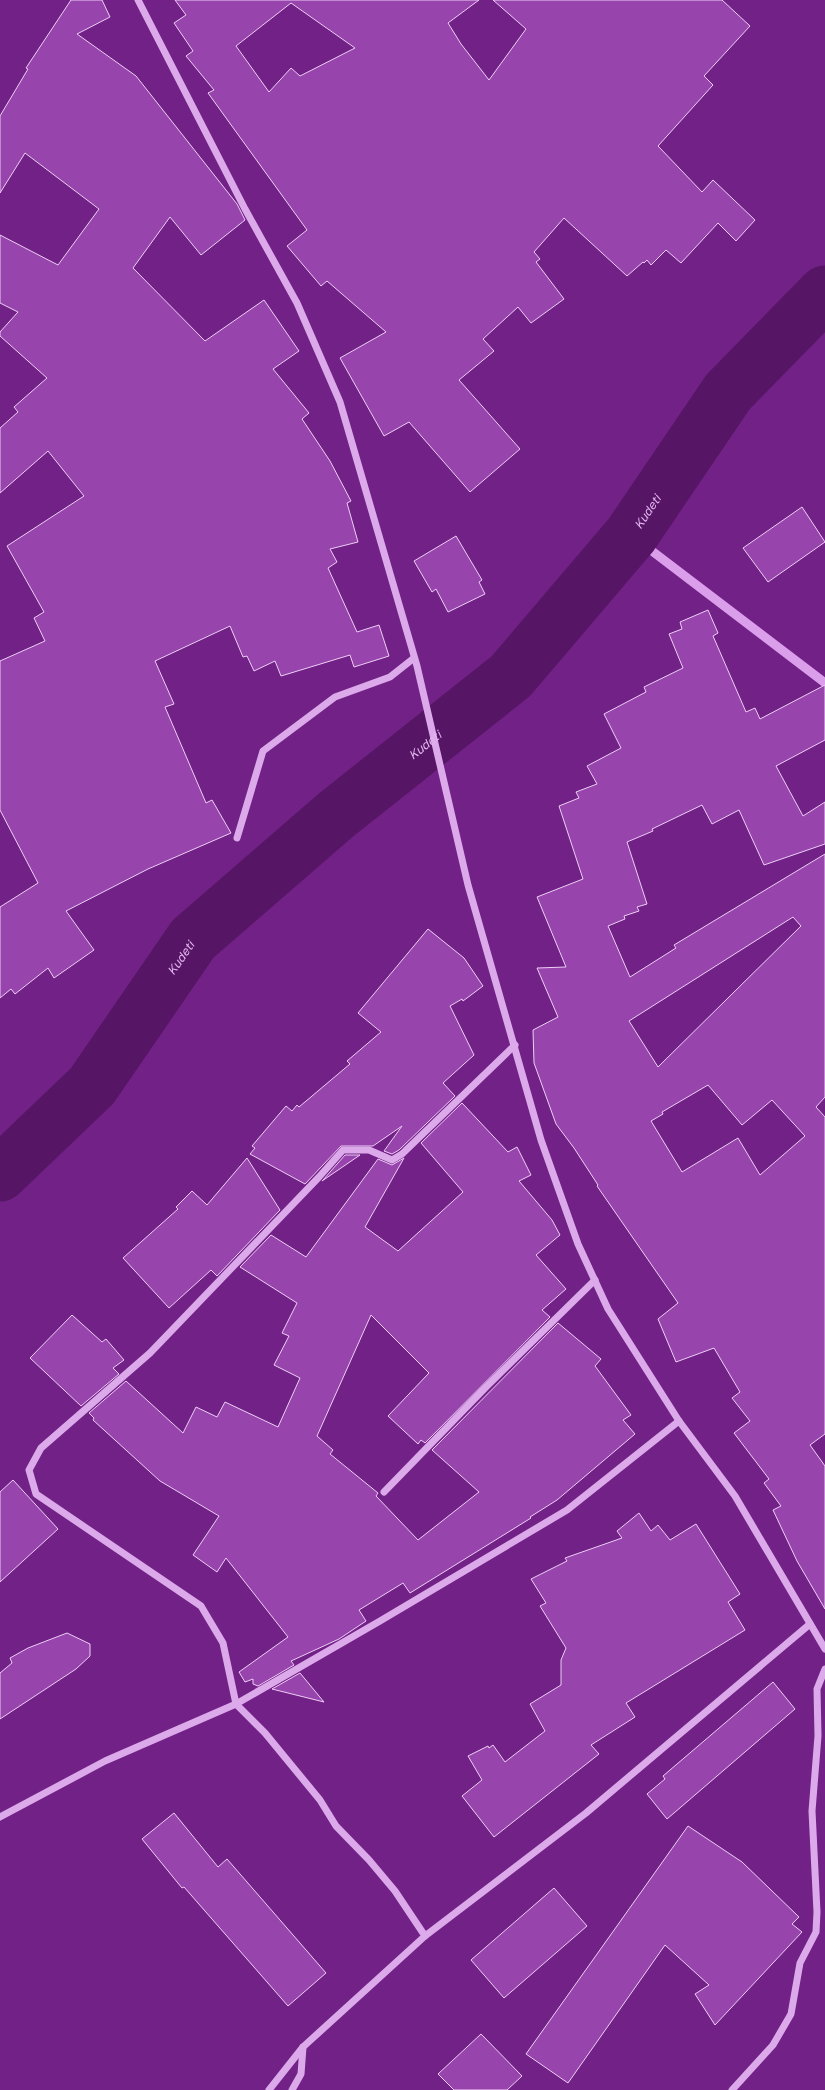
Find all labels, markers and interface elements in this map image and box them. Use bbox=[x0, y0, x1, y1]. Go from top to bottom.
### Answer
water label: Kudeti bbox=[630, 490, 665, 531]
water label: Kudeti bbox=[405, 726, 445, 762]
water label: Kudeti bbox=[163, 936, 198, 977]

